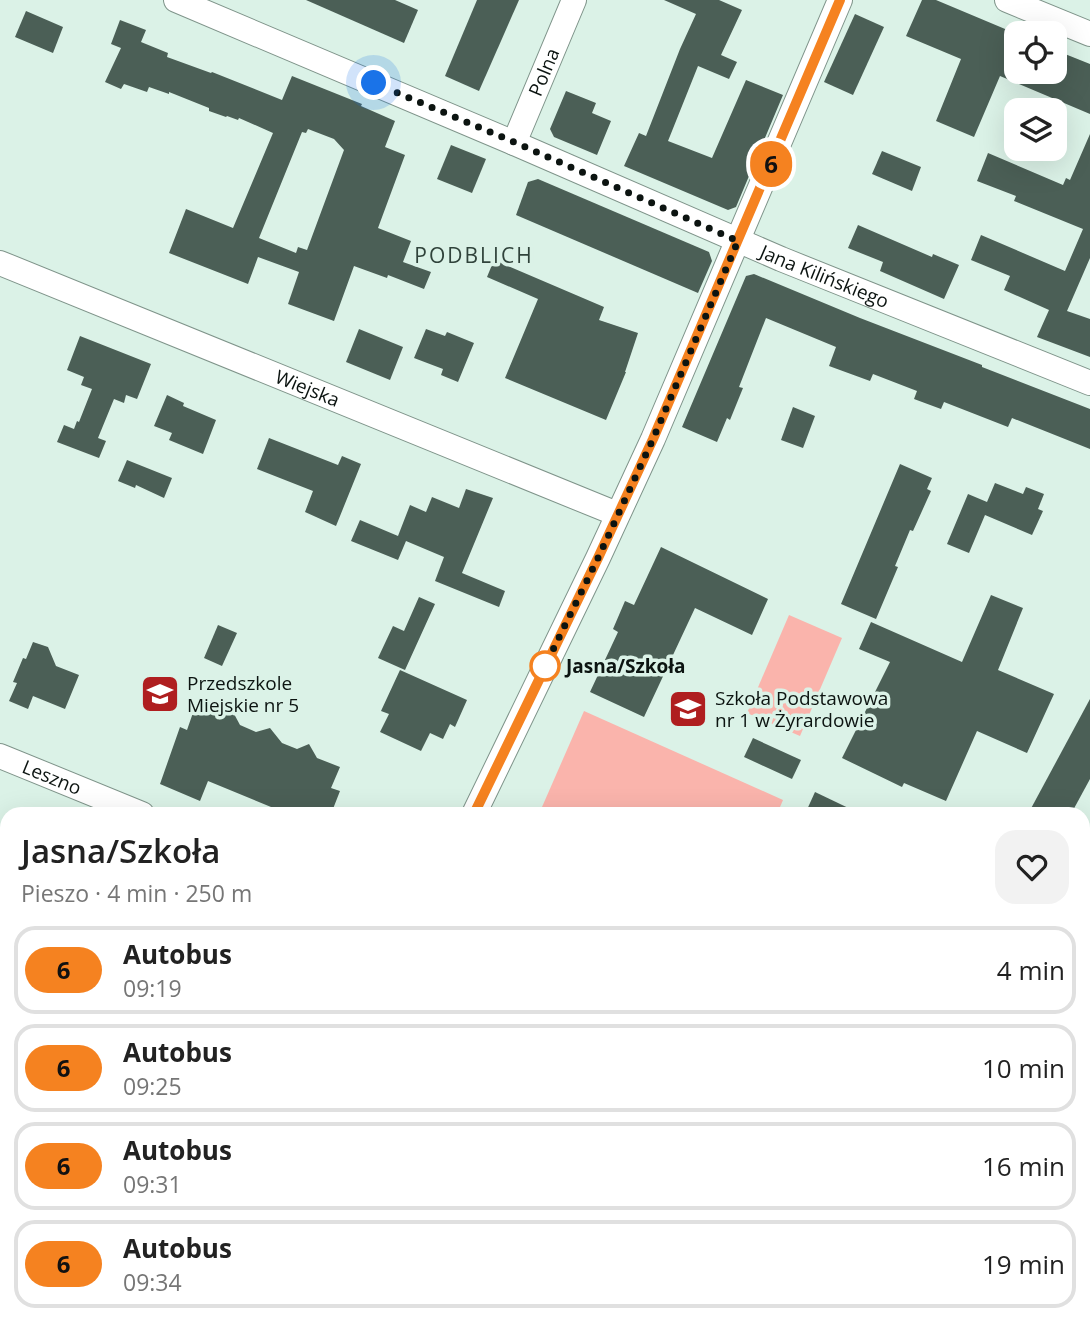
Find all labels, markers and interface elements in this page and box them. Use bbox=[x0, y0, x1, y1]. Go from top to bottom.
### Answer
map controls bbox=[1004, 21, 1067, 161]
button: locate bbox=[1004, 21, 1067, 84]
street label: Polna bbox=[522, 44, 565, 100]
your location bbox=[356, 65, 391, 100]
button: layers bbox=[1004, 98, 1067, 161]
line badge: 6 bbox=[748, 141, 794, 187]
text: 6 bbox=[764, 147, 778, 180]
street label: Jana Kilińskiego bbox=[754, 238, 893, 314]
district label: PODBLICH bbox=[414, 241, 534, 269]
street label: Wiejska bbox=[271, 363, 344, 413]
marker: Jasna/Szkoła bbox=[530, 651, 560, 681]
place label: Jasna/Szkoła bbox=[564, 653, 686, 679]
place label: Przedszkole Miejskie nr 5 bbox=[187, 670, 299, 718]
school or university icon: Przedszkole Miejskie nr 5 bbox=[139, 673, 181, 715]
place label: Szkoła Podstawowa nr 1 w Żyrardowie bbox=[715, 685, 888, 733]
school or university icon: Szkoła Podstawowa nr 1 w Żyrardowie bbox=[667, 688, 709, 730]
street label: Leszno bbox=[18, 753, 85, 801]
text: Jasna/Szkoła bbox=[21, 828, 220, 873]
button: heart bbox=[995, 830, 1069, 904]
text: Pieszo · 4 min · 250 m bbox=[21, 877, 252, 909]
text: Autobus bbox=[123, 936, 232, 972]
text: 4 min bbox=[997, 952, 1065, 988]
text: 6 bbox=[57, 953, 70, 986]
text: 09:19 bbox=[123, 972, 182, 1004]
text: Autobus bbox=[123, 1034, 232, 1070]
text: 10 min bbox=[982, 1050, 1065, 1086]
text: 6 bbox=[57, 1051, 70, 1084]
text: 09:25 bbox=[123, 1070, 182, 1102]
text: Autobus bbox=[123, 1132, 232, 1168]
text: 16 min bbox=[982, 1148, 1065, 1184]
text: 6 bbox=[57, 1149, 70, 1182]
text: 09:31 bbox=[123, 1168, 182, 1200]
text: Autobus bbox=[123, 1230, 232, 1266]
text: 19 min bbox=[982, 1246, 1065, 1282]
text: 6 bbox=[57, 1247, 70, 1280]
text: 09:34 bbox=[123, 1266, 182, 1298]

